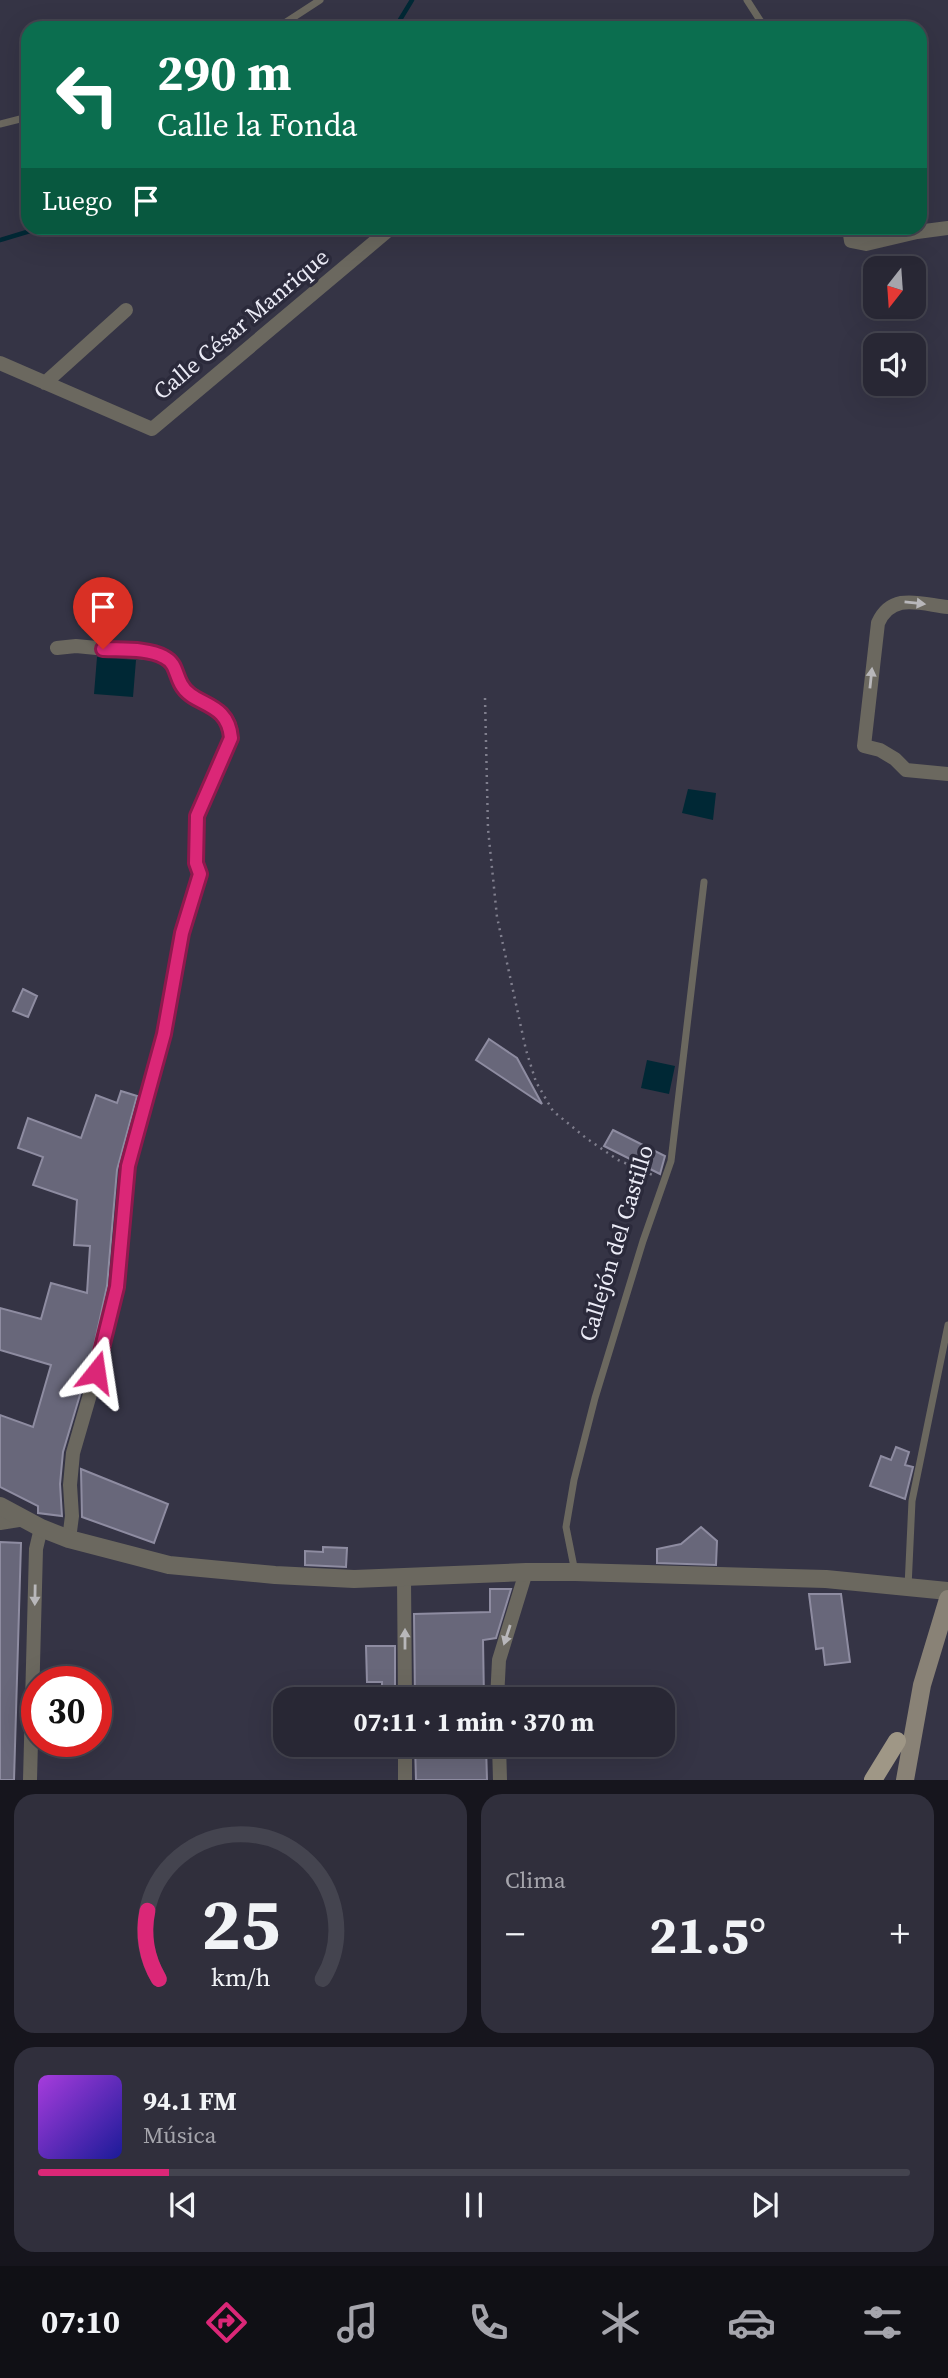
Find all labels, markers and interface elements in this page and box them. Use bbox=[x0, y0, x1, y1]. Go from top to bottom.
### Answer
text: 290 m bbox=[157, 39, 292, 106]
icon: left bbox=[42, 49, 133, 140]
text: Calle la Fonda bbox=[157, 103, 358, 147]
icon: arrive bbox=[127, 182, 165, 220]
text: Luego bbox=[42, 183, 113, 219]
street label: Calle César Manrique bbox=[146, 241, 336, 407]
north arrow bbox=[863, 256, 926, 318]
map controls bbox=[863, 256, 926, 396]
button: sound bbox=[863, 333, 926, 396]
pin bbox=[73, 577, 133, 649]
icon: arrive bbox=[84, 588, 122, 626]
one-way arrow bbox=[904, 598, 926, 609]
one-way arrow bbox=[866, 667, 877, 689]
street label: Callejón del Castillo bbox=[571, 1141, 661, 1345]
position arrow bbox=[59, 1335, 133, 1409]
one-way arrow bbox=[30, 1585, 41, 1607]
one-way arrow bbox=[502, 1625, 512, 1646]
one-way arrow bbox=[399, 1628, 410, 1650]
speed limit sign: 30 bbox=[21, 1666, 112, 1757]
text: 07:11 · 1 min · 370 m bbox=[354, 1704, 594, 1740]
text: Clima bbox=[505, 1864, 566, 1896]
text: 25 bbox=[201, 1875, 280, 1974]
text: 21.5° bbox=[649, 1899, 766, 1970]
text: − bbox=[505, 1908, 525, 1960]
text: + bbox=[890, 1908, 910, 1960]
text: km/h bbox=[211, 1960, 270, 1994]
text: 94.1 FM bbox=[143, 2083, 237, 2119]
text: Música bbox=[143, 2119, 216, 2151]
icon: previous bbox=[164, 2186, 202, 2224]
icon: pause bbox=[455, 2186, 493, 2224]
icon: next bbox=[746, 2186, 784, 2224]
icon: directions bbox=[202, 2298, 251, 2347]
icon: music bbox=[333, 2298, 382, 2347]
icon: phone bbox=[464, 2298, 513, 2347]
icon: climate bbox=[596, 2298, 645, 2347]
icon: car bbox=[727, 2298, 776, 2347]
icon: filters bbox=[858, 2298, 907, 2347]
text: 07:10 bbox=[41, 2300, 120, 2344]

